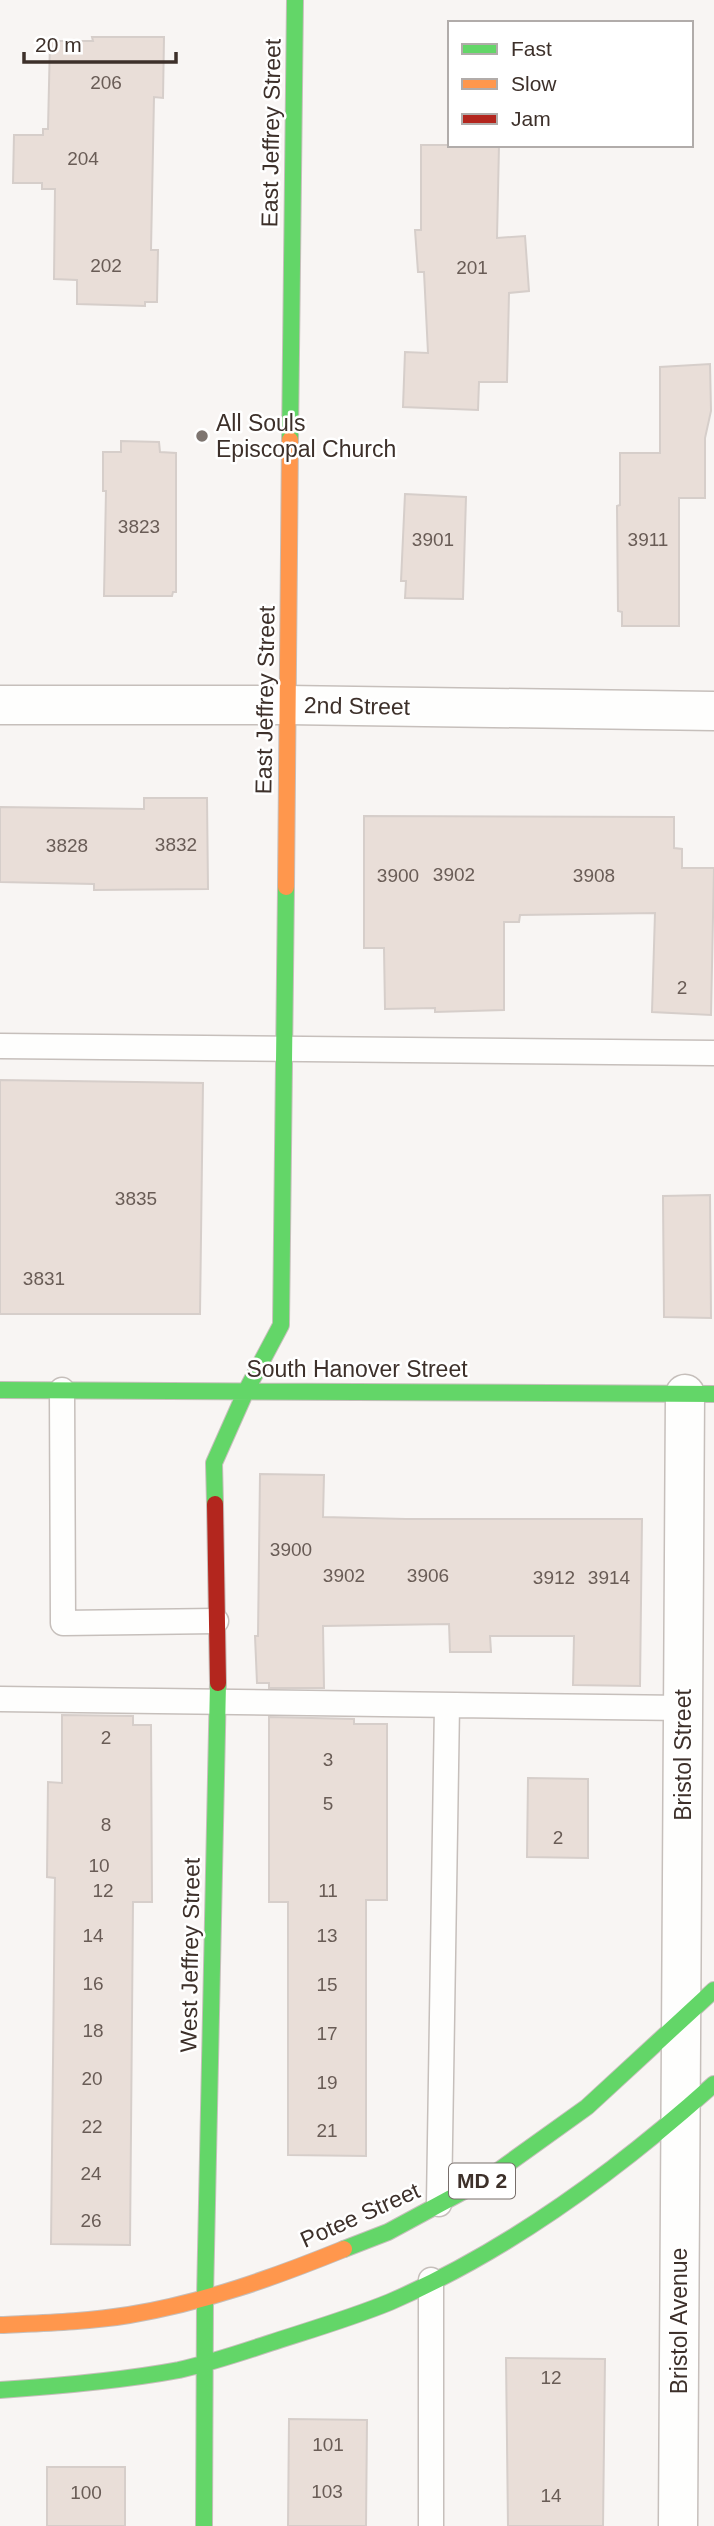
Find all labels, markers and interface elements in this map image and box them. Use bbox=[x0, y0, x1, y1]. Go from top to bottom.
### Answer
scale bar bbox=[24, 21, 177, 65]
legend bbox=[448, 21, 693, 147]
text: 20 m bbox=[35, 33, 82, 56]
text: Fast bbox=[511, 37, 552, 60]
street label: East Jeffrey Street bbox=[256, 38, 286, 228]
house number: 206 bbox=[90, 72, 122, 93]
text: Slow bbox=[511, 72, 557, 95]
text: Jam bbox=[511, 107, 551, 130]
house number: 204 bbox=[67, 148, 99, 169]
house number: 202 bbox=[90, 255, 122, 276]
house number: 201 bbox=[456, 257, 488, 278]
place label: All Souls Episcopal Church bbox=[216, 410, 396, 462]
marker: All Souls Episcopal Church bbox=[194, 428, 210, 444]
house number: 3823 bbox=[118, 516, 160, 537]
house number: 3901 bbox=[412, 529, 454, 550]
house number: 3911 bbox=[628, 529, 668, 550]
street label: East Jeffrey Street bbox=[250, 605, 280, 795]
street label: 2nd Street bbox=[304, 692, 411, 720]
house number: 3832 bbox=[155, 834, 197, 855]
house number: 3828 bbox=[46, 835, 88, 856]
house number: 3902 bbox=[433, 864, 475, 885]
house number: 3900 bbox=[377, 865, 419, 886]
house number: 3908 bbox=[573, 865, 615, 886]
house number: 2 bbox=[677, 977, 687, 998]
house number: 3835 bbox=[115, 1188, 157, 1209]
house number: 3831 bbox=[23, 1268, 65, 1289]
street label: South Hanover Street bbox=[246, 1356, 468, 1382]
house number: 3900 bbox=[270, 1539, 312, 1560]
house number: 3902 bbox=[323, 1565, 365, 1586]
house number: 3906 bbox=[407, 1565, 449, 1586]
house number: 3912 bbox=[533, 1567, 575, 1588]
house number: 3914 bbox=[588, 1567, 631, 1588]
street label: Bristol Street bbox=[670, 1689, 696, 1821]
house number: 2 bbox=[101, 1727, 111, 1748]
house number: 3 bbox=[323, 1749, 333, 1770]
house number: 5 bbox=[323, 1793, 333, 1814]
house number: 8 bbox=[101, 1814, 111, 1835]
house number: 2 bbox=[553, 1827, 563, 1848]
house number: 10 bbox=[88, 1855, 110, 1876]
street label: West Jeffrey Street bbox=[175, 1857, 205, 2053]
house number: 12 bbox=[92, 1880, 114, 1901]
house number: 11 bbox=[318, 1880, 338, 1901]
house number: 14 bbox=[82, 1925, 104, 1946]
house number: 13 bbox=[316, 1925, 338, 1946]
house number: 16 bbox=[82, 1973, 104, 1994]
house number: 15 bbox=[316, 1974, 338, 1995]
house number: 18 bbox=[82, 2020, 104, 2041]
house number: 17 bbox=[316, 2023, 338, 2044]
house number: 20 bbox=[81, 2068, 103, 2089]
house number: 19 bbox=[316, 2072, 338, 2093]
house number: 22 bbox=[81, 2116, 103, 2137]
house number: 21 bbox=[316, 2120, 338, 2141]
house number: 24 bbox=[80, 2163, 102, 2184]
road number: MD 2 bbox=[449, 2164, 515, 2198]
street label: Potee Street bbox=[296, 2177, 424, 2253]
house number: 26 bbox=[80, 2210, 102, 2231]
street label: Bristol Avenue bbox=[666, 2248, 692, 2394]
house number: 12 bbox=[540, 2367, 562, 2388]
house number: 101 bbox=[312, 2434, 344, 2455]
house number: 103 bbox=[311, 2481, 343, 2502]
house number: 100 bbox=[70, 2482, 102, 2503]
house number: 14 bbox=[540, 2485, 562, 2506]

